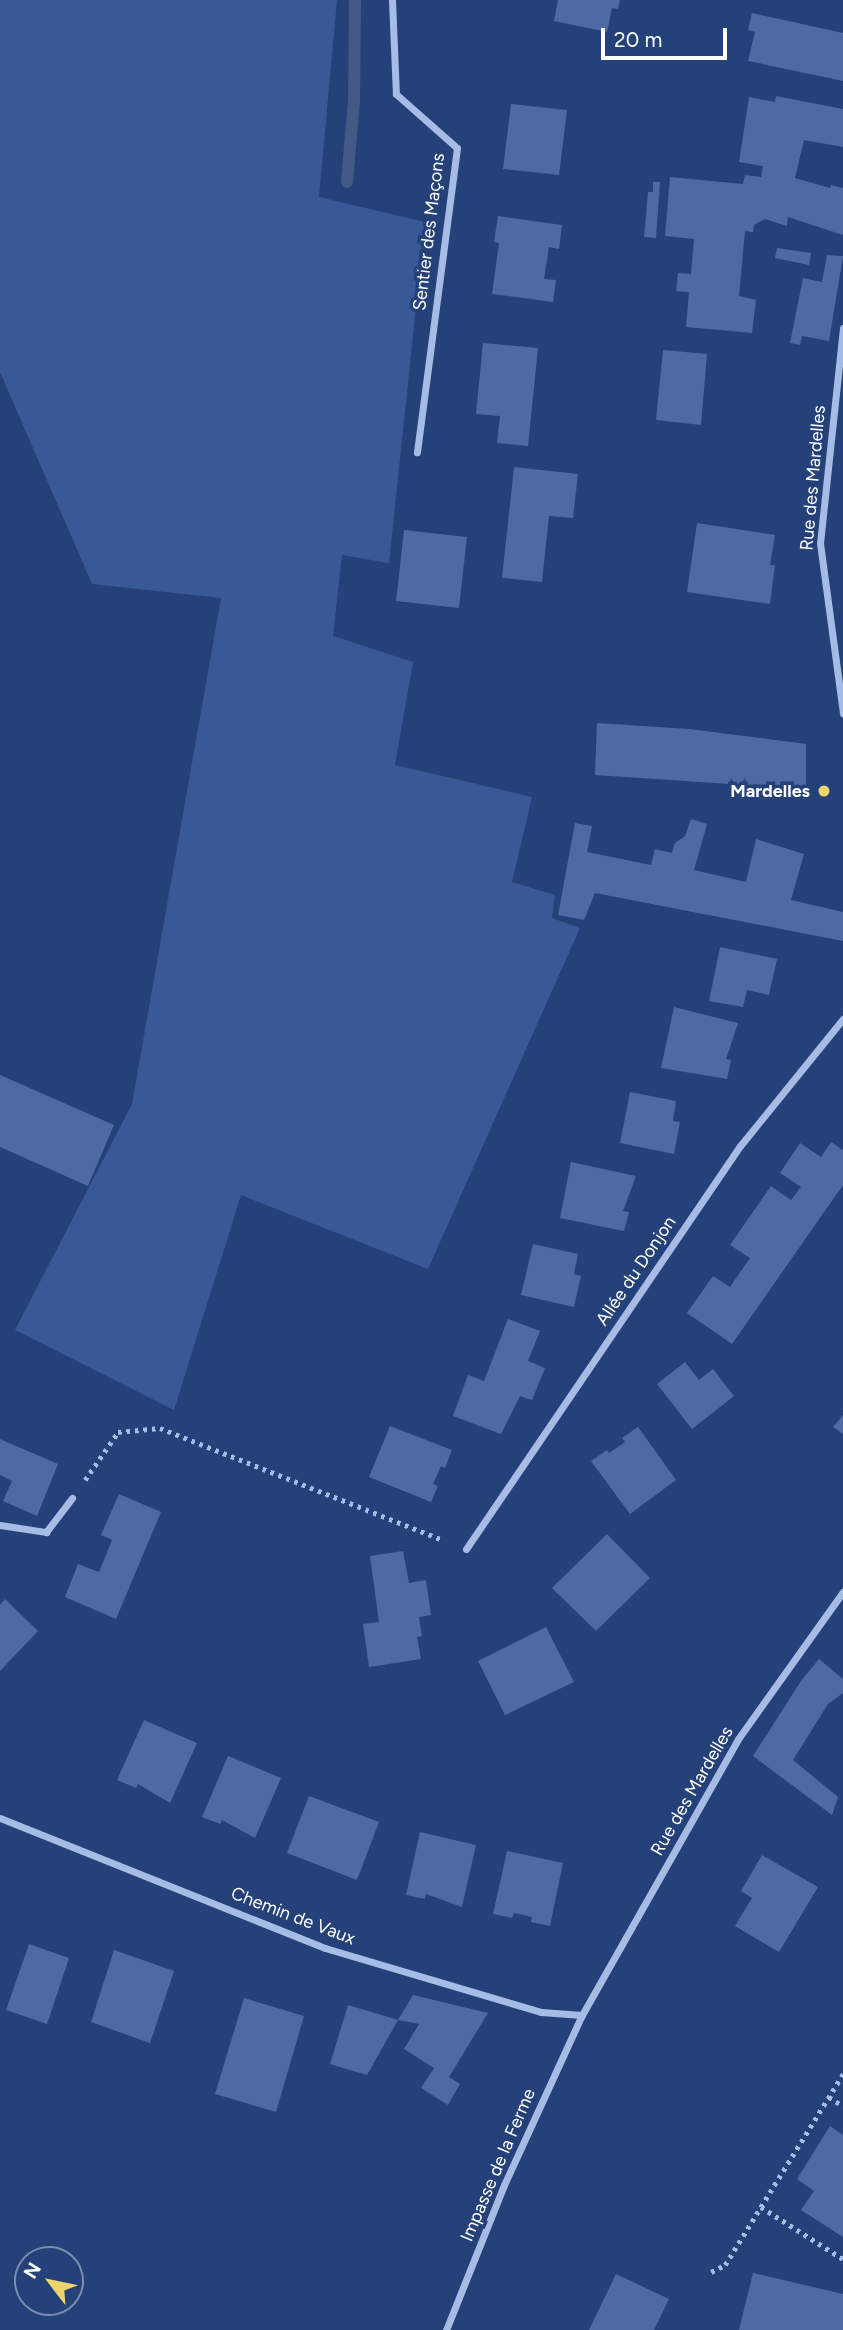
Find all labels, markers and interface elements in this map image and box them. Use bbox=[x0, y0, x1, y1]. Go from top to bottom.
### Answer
scale bar bbox=[605, 14, 731, 58]
text: 20 m bbox=[614, 27, 662, 52]
street label: Sentier des Maçons bbox=[409, 152, 449, 312]
street label: Rue des Mardelles bbox=[796, 404, 830, 552]
place label: Mardelles bbox=[730, 780, 810, 802]
marker: Mardelles bbox=[816, 783, 832, 799]
street label: Allée du Donjon bbox=[591, 1212, 681, 1330]
street label: Rue des Mardelles bbox=[646, 1722, 738, 1860]
street label: Chemin de Vaux bbox=[228, 1882, 358, 1950]
street label: Impasse de la Ferme bbox=[456, 2085, 540, 2245]
north arrow bbox=[14, 2246, 84, 2316]
text: N bbox=[19, 2258, 46, 2283]

